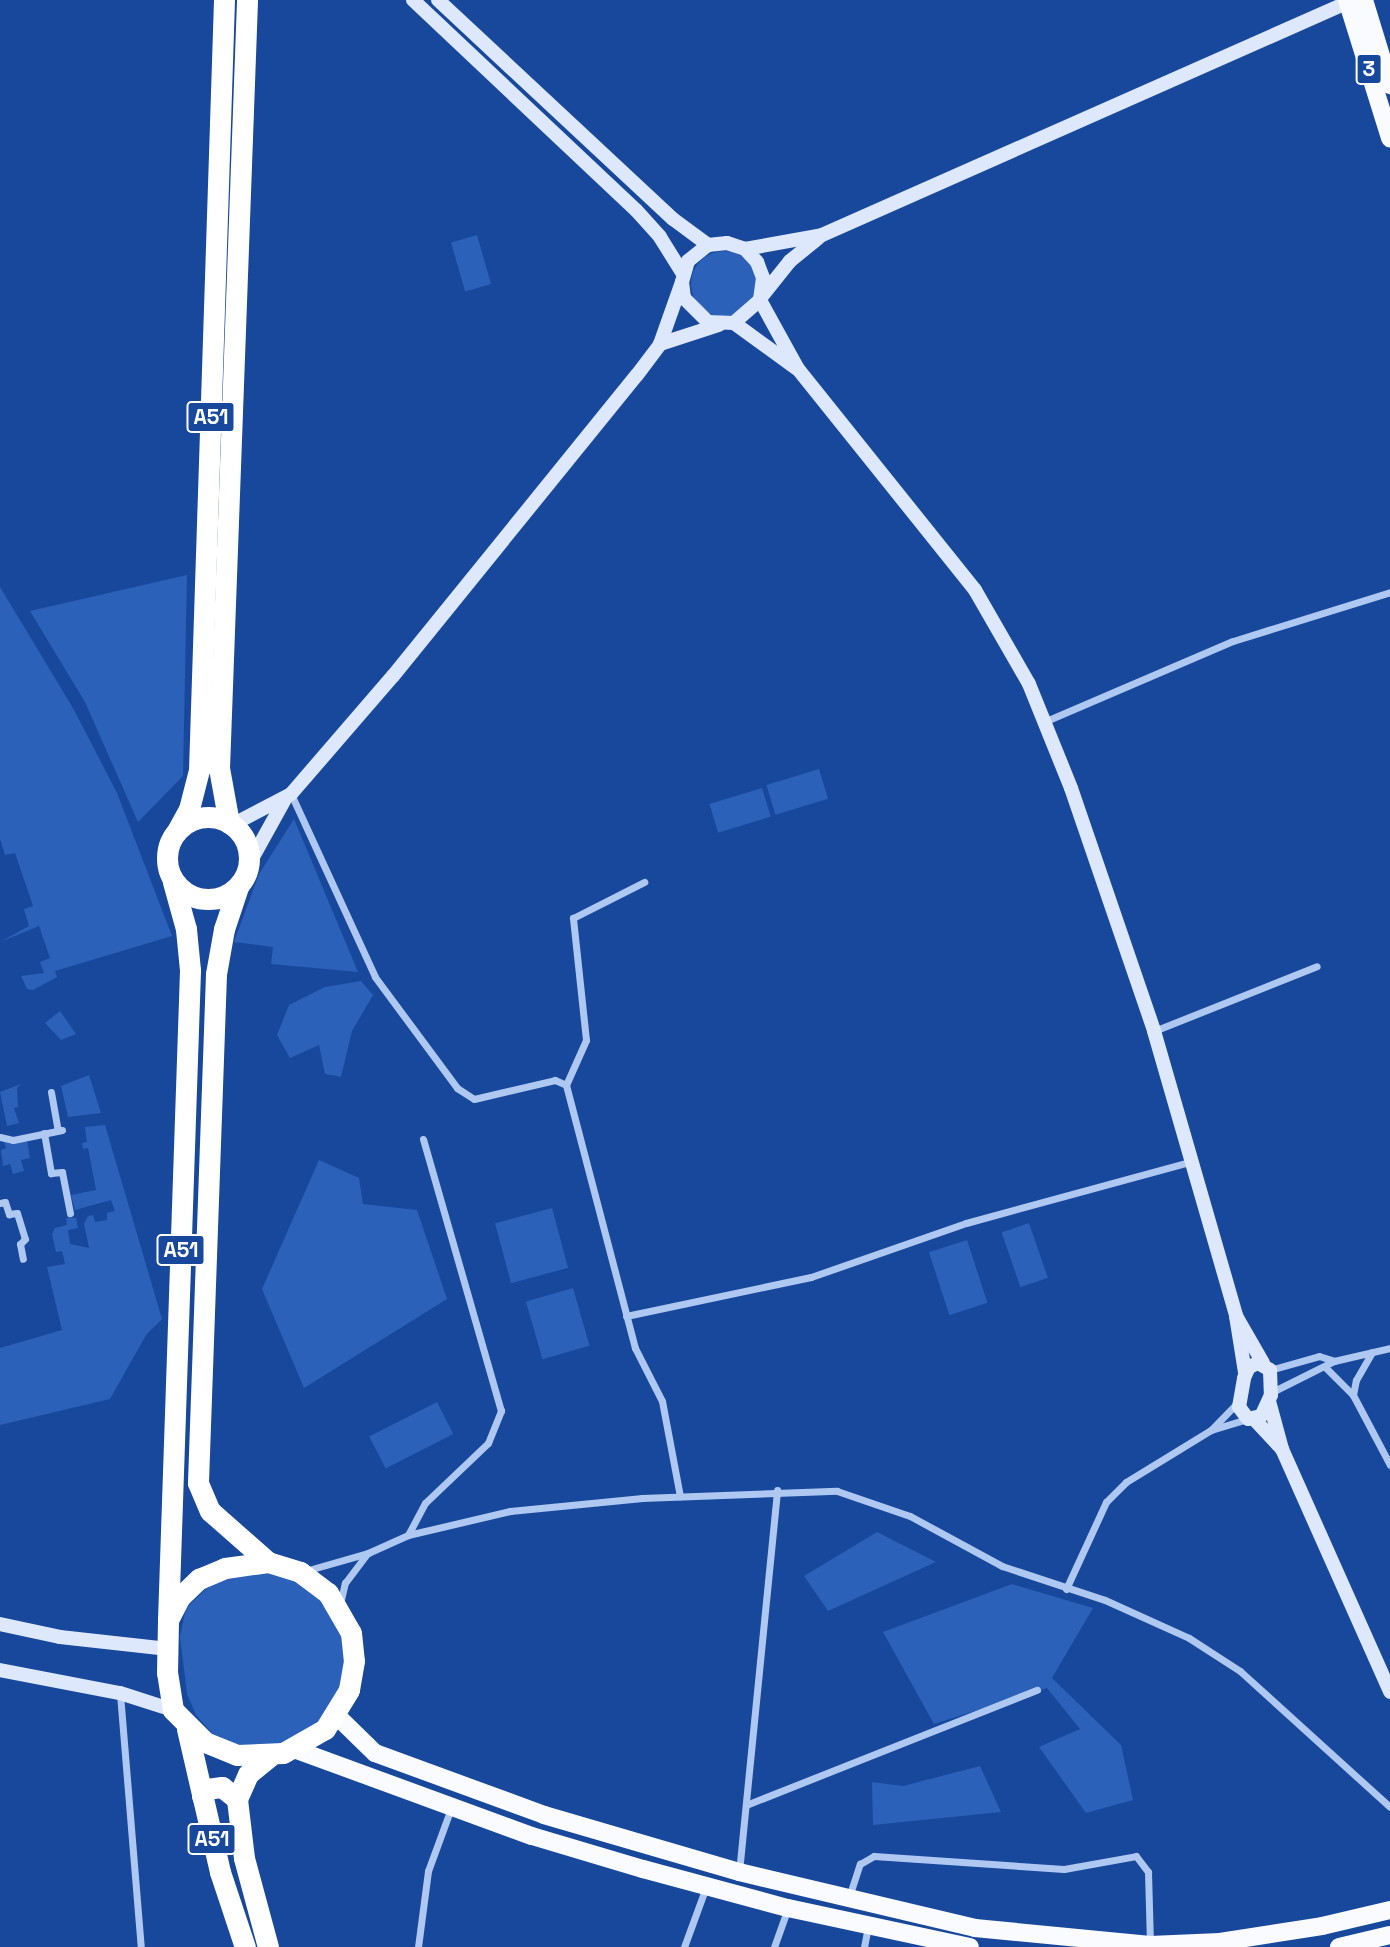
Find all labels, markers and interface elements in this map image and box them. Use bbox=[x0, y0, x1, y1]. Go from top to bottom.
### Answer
road number: 3 bbox=[1355, 52, 1383, 86]
road number: A51 bbox=[185, 400, 237, 434]
road number: A51 bbox=[155, 1232, 207, 1268]
road number: A51 bbox=[186, 1822, 238, 1856]

